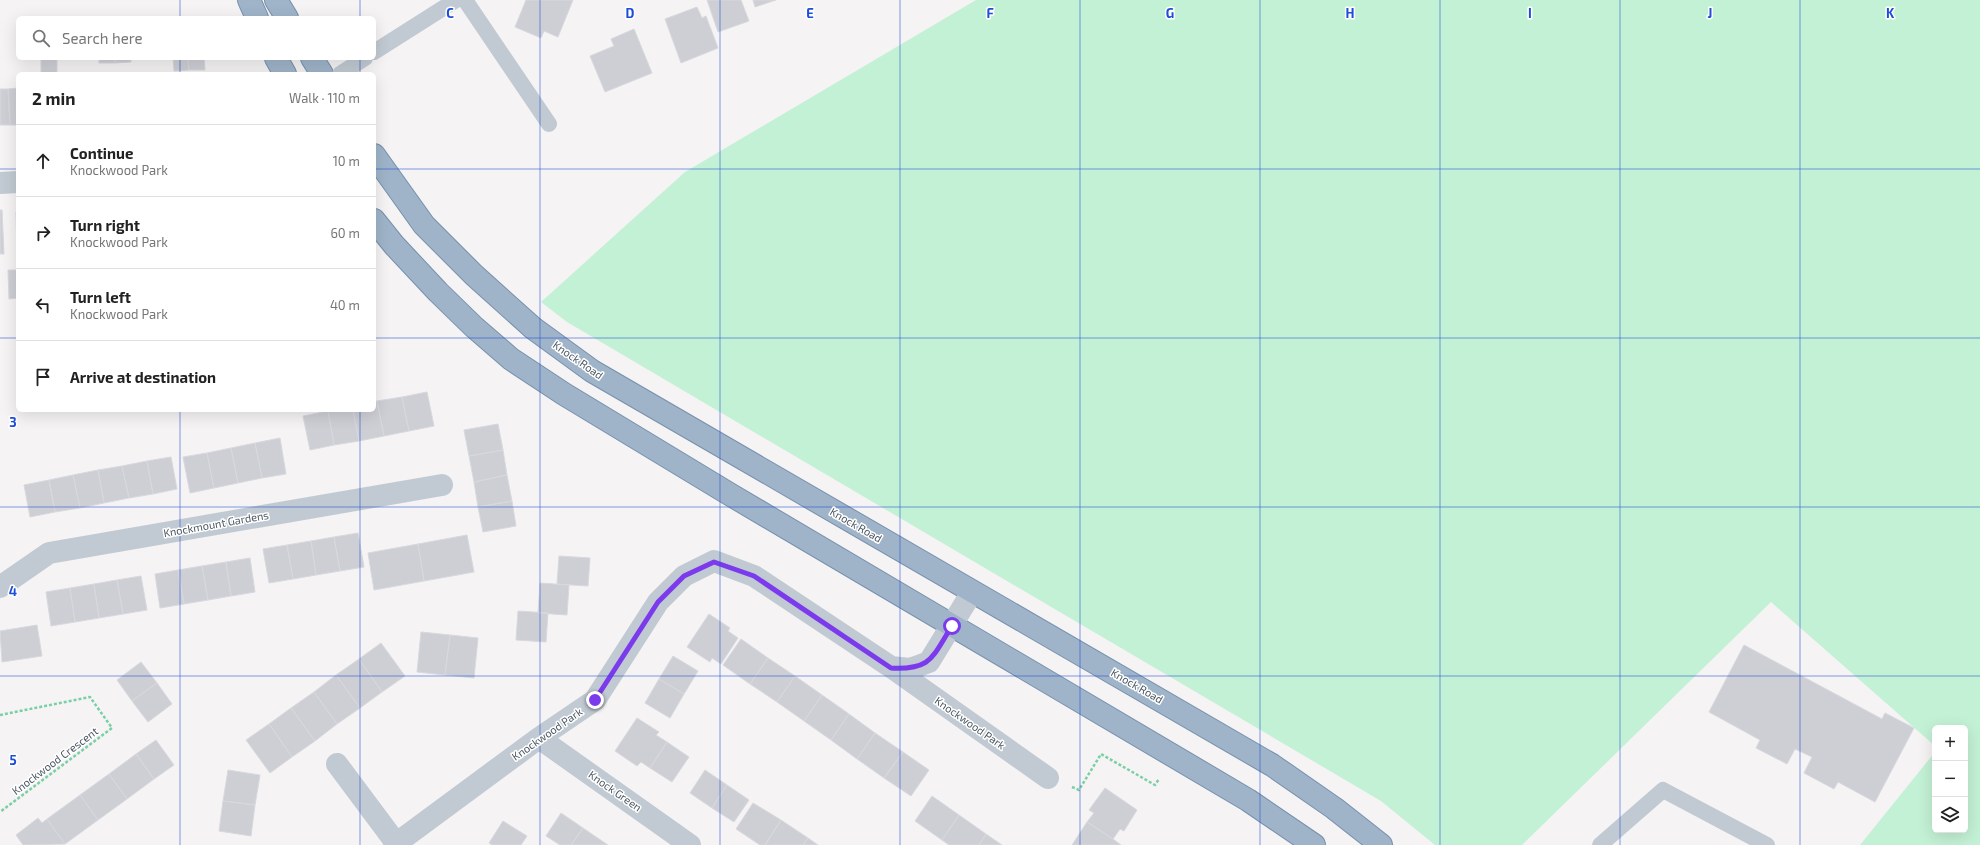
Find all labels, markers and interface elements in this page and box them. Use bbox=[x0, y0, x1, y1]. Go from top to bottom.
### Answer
text: C bbox=[446, 5, 454, 21]
text: D bbox=[626, 5, 635, 21]
text: E bbox=[806, 5, 814, 21]
text: F bbox=[986, 5, 994, 21]
text: G bbox=[1166, 5, 1174, 21]
text: H bbox=[1346, 5, 1355, 21]
text: I bbox=[1528, 5, 1532, 21]
text: J bbox=[1708, 5, 1712, 21]
text: K bbox=[1886, 5, 1895, 21]
search box bbox=[16, 16, 376, 60]
icon: search bbox=[30, 27, 52, 49]
text: Search here bbox=[62, 29, 143, 47]
text: 2 min bbox=[32, 88, 75, 108]
text: Walk · 110 m bbox=[289, 90, 360, 106]
text: Continue bbox=[70, 144, 133, 162]
icon: ahead bbox=[32, 150, 54, 172]
text: 10 m bbox=[333, 153, 360, 169]
text: Knockwood Park bbox=[70, 162, 168, 178]
text: Turn right bbox=[70, 216, 140, 234]
icon: right bbox=[32, 222, 54, 244]
text: 60 m bbox=[330, 225, 360, 241]
text: Knockwood Park bbox=[70, 234, 168, 250]
text: Turn left bbox=[70, 288, 131, 306]
icon: left bbox=[32, 294, 54, 316]
text: 40 m bbox=[330, 297, 360, 313]
text: Knockwood Park bbox=[70, 306, 168, 322]
street label: Knock Road bbox=[551, 338, 606, 381]
icon: arrive bbox=[32, 366, 54, 388]
text: Arrive at destination bbox=[70, 368, 216, 386]
text: 3 bbox=[9, 414, 17, 430]
street label: Knock Road bbox=[828, 504, 885, 545]
street label: Knockmount Gardens bbox=[162, 508, 270, 539]
text: 4 bbox=[9, 583, 17, 599]
route start bbox=[943, 617, 961, 635]
street label: Knock Road bbox=[1109, 665, 1166, 706]
route end bbox=[586, 691, 604, 709]
street label: Knockwood Park bbox=[933, 693, 1008, 752]
street label: Knockwood Park bbox=[509, 704, 585, 763]
street label: Knockwood Crescent bbox=[9, 724, 100, 797]
map controls bbox=[1932, 725, 1968, 833]
button: + bbox=[1932, 725, 1968, 761]
text: 5 bbox=[9, 752, 17, 768]
button: − bbox=[1932, 761, 1968, 797]
street label: Knock Green bbox=[586, 768, 644, 814]
button: layers bbox=[1932, 797, 1968, 833]

